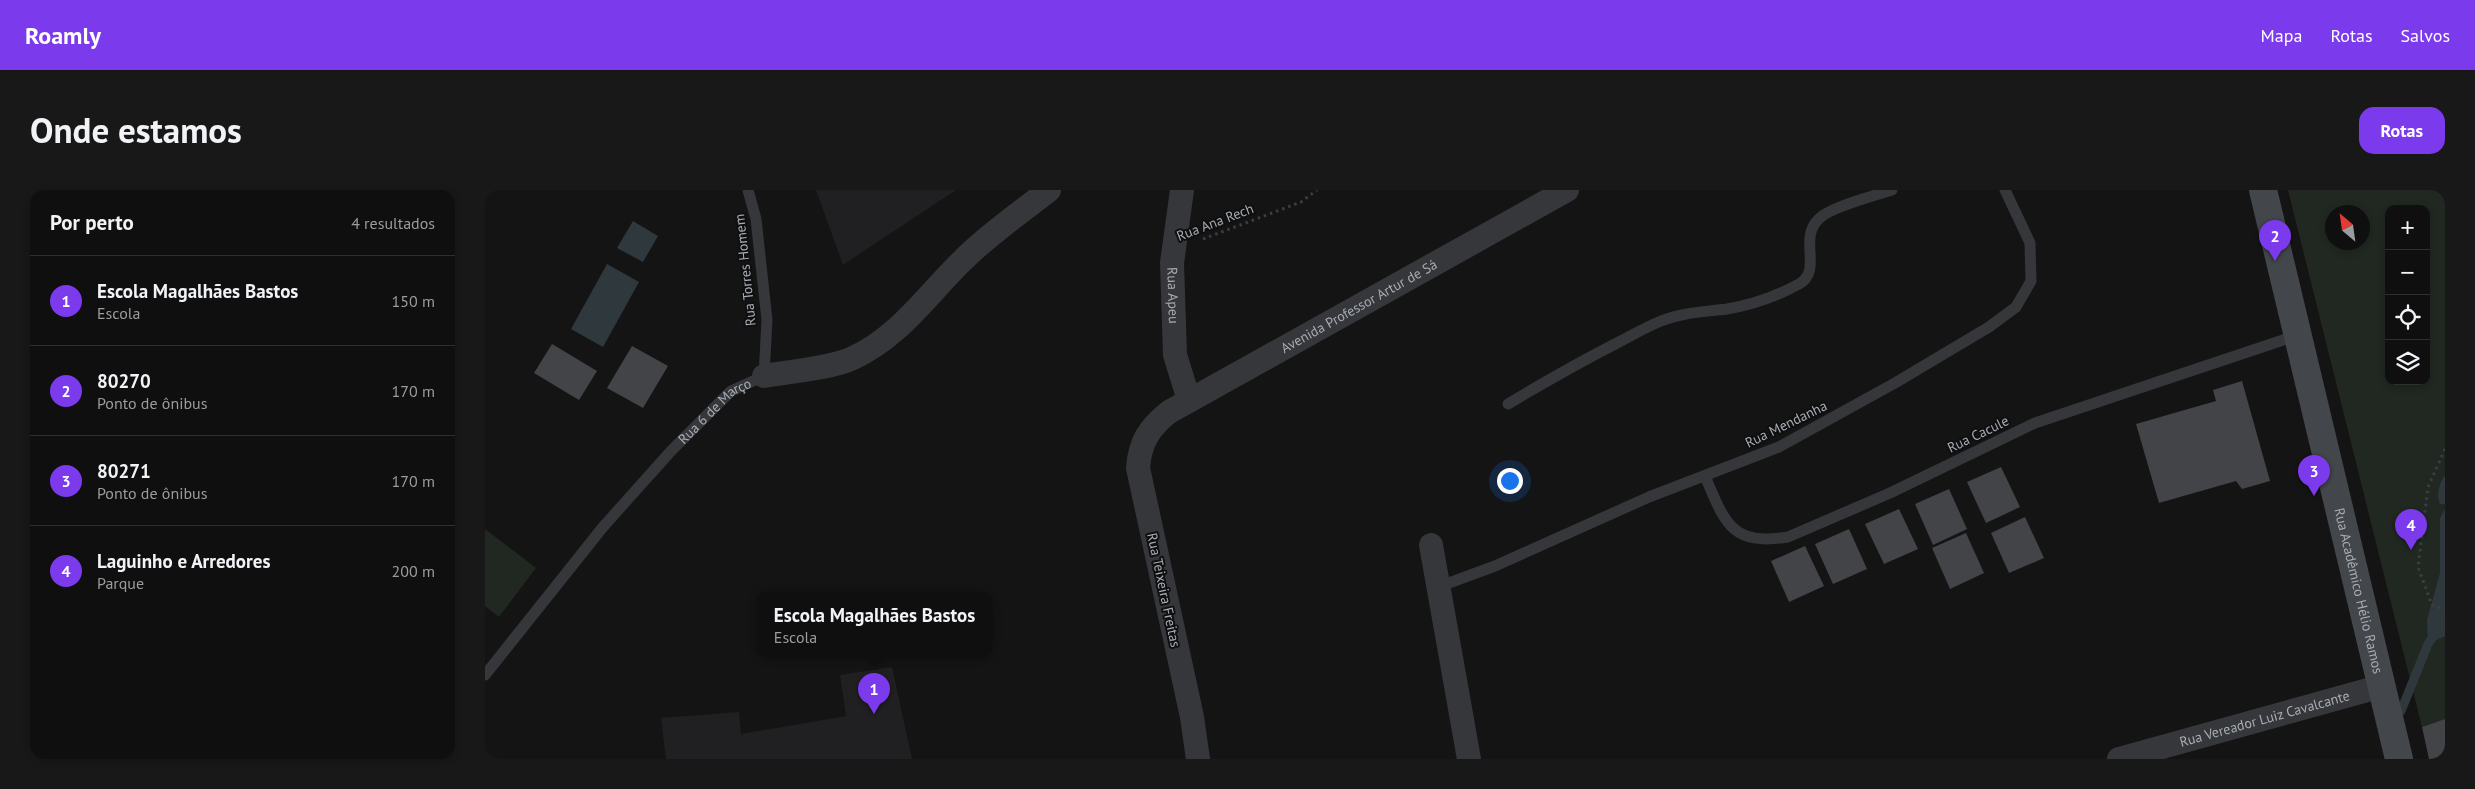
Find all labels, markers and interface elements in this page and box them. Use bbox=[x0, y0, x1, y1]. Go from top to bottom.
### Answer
text: Roamly bbox=[25, 20, 101, 51]
text: Mapa bbox=[2261, 24, 2302, 47]
text: Rotas bbox=[2330, 24, 2373, 47]
text: Salvos bbox=[2401, 24, 2450, 47]
text: Onde estamos bbox=[30, 107, 242, 153]
button: Rotas bbox=[2359, 107, 2445, 154]
street label: Rua Ana Rech bbox=[1174, 199, 1256, 245]
north arrow bbox=[2325, 205, 2370, 250]
map controls bbox=[2385, 205, 2430, 385]
button: + bbox=[2385, 205, 2430, 250]
text: Por perto bbox=[50, 209, 134, 236]
text: 4 resultados bbox=[351, 213, 435, 233]
street label: Rua Torres Homem bbox=[730, 213, 760, 327]
pin: 2 bbox=[2259, 220, 2291, 261]
button: − bbox=[2385, 250, 2430, 295]
street label: Avenida Professor Artur de Sá bbox=[1278, 255, 1440, 357]
street label: Rua Apeu bbox=[1163, 267, 1183, 324]
text: Escola Magalhães Bastos bbox=[97, 279, 298, 303]
text: 1 bbox=[61, 291, 71, 311]
text: 150 m bbox=[392, 291, 435, 311]
button: locate bbox=[2385, 295, 2430, 340]
text: Escola bbox=[97, 303, 140, 323]
button: layers bbox=[2385, 340, 2430, 385]
text: 80270 bbox=[97, 369, 151, 393]
street label: Rua 6 de Março bbox=[674, 374, 754, 448]
text: 2 bbox=[61, 381, 71, 401]
text: 170 m bbox=[392, 381, 435, 401]
text: Ponto de ônibus bbox=[97, 393, 207, 413]
street label: Rua Mendanha bbox=[1742, 396, 1830, 452]
street label: Rua Cacule bbox=[1944, 411, 2012, 457]
pin: 3 bbox=[2298, 455, 2330, 496]
text: 80271 bbox=[97, 459, 151, 483]
your location bbox=[1497, 468, 1523, 494]
text: 3 bbox=[61, 471, 71, 491]
text: 170 m bbox=[392, 471, 435, 491]
text: Ponto de ônibus bbox=[97, 483, 207, 503]
street label: Rua Acadêmico Hélio Ramos bbox=[2330, 506, 2387, 676]
pin: 4 bbox=[2395, 509, 2427, 550]
street label: Rua Teixeira Freitas bbox=[1143, 531, 1185, 649]
text: Laguinho e Arredores bbox=[97, 549, 270, 573]
text: 4 bbox=[61, 561, 71, 581]
text: 200 m bbox=[392, 561, 435, 581]
text: Parque bbox=[97, 573, 144, 593]
popup bbox=[757, 592, 992, 657]
text: Escola Magalhães Bastos bbox=[774, 603, 975, 627]
text: Escola bbox=[774, 627, 817, 647]
pin: 1 bbox=[858, 673, 890, 714]
street label: Rua Vereador Luiz Cavalcante bbox=[2177, 686, 2352, 751]

